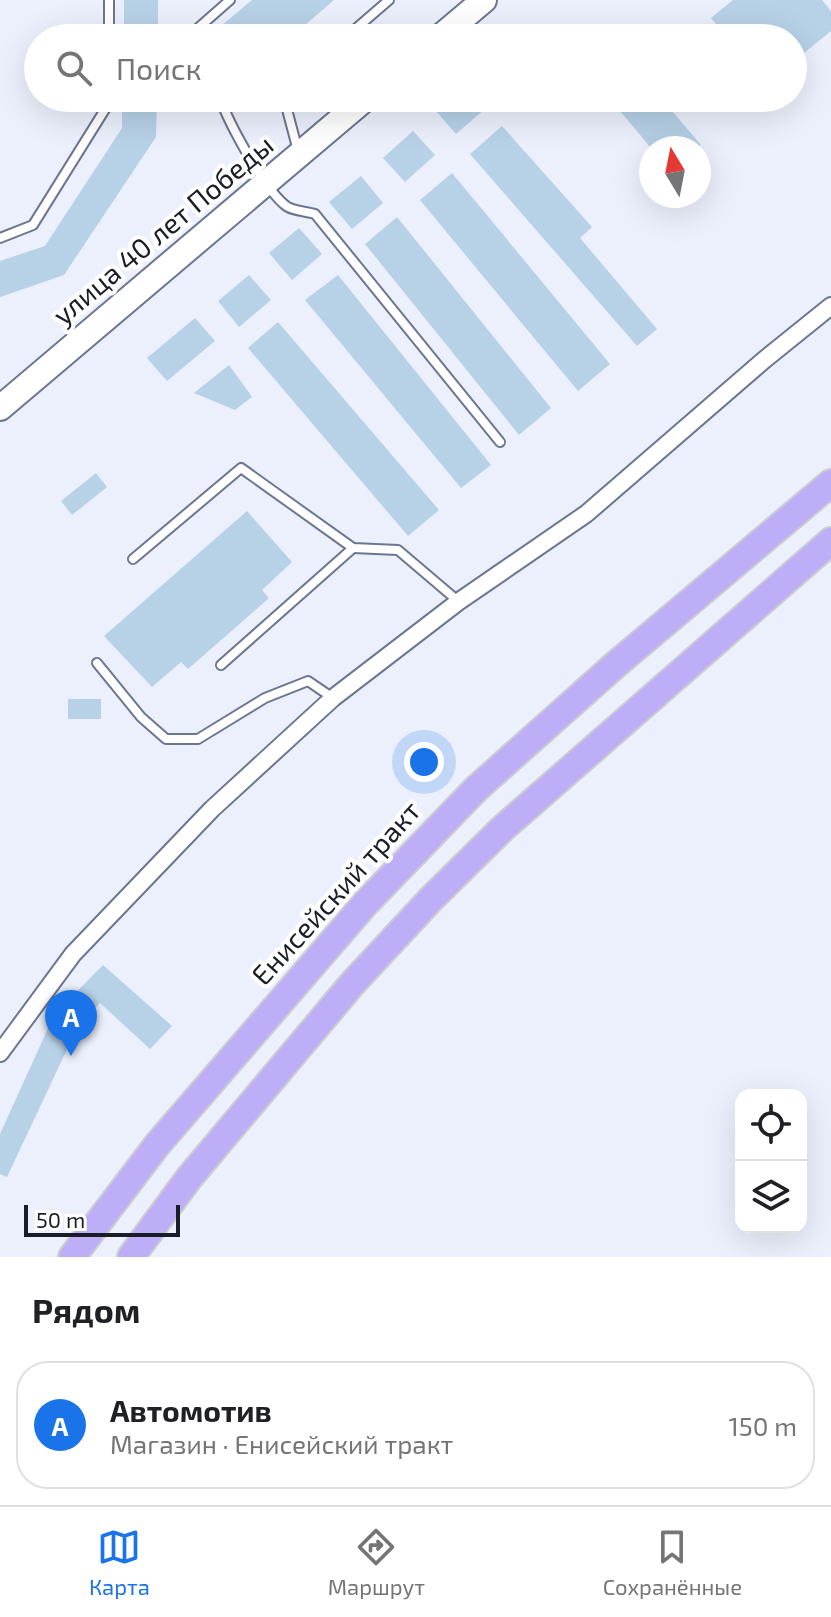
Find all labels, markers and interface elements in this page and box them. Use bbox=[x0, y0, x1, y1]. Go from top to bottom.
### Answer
search box bbox=[24, 24, 807, 112]
icon: search bbox=[52, 46, 96, 90]
text: Поиск bbox=[116, 50, 202, 86]
street label: улица 40 лет Победы bbox=[45, 127, 280, 331]
north arrow bbox=[639, 136, 711, 208]
your location bbox=[404, 742, 444, 782]
street label: Енисейский тракт bbox=[244, 793, 427, 991]
pin: A bbox=[45, 990, 97, 1056]
map controls bbox=[735, 1089, 807, 1233]
button: locate bbox=[735, 1089, 807, 1161]
button: layers bbox=[735, 1161, 807, 1233]
scale bar bbox=[24, 1201, 180, 1237]
text: 50 m bbox=[36, 1206, 85, 1232]
text: Рядом bbox=[32, 1289, 140, 1330]
text: Автомотив bbox=[110, 1392, 272, 1428]
text: A bbox=[52, 1410, 68, 1441]
text: 150 m bbox=[728, 1410, 797, 1441]
text: Магазин · Енисейский тракт bbox=[110, 1428, 453, 1459]
tab: Карта bbox=[89, 1525, 150, 1599]
tab: Маршрут bbox=[328, 1525, 425, 1599]
tab: Сохранённые bbox=[603, 1525, 742, 1599]

